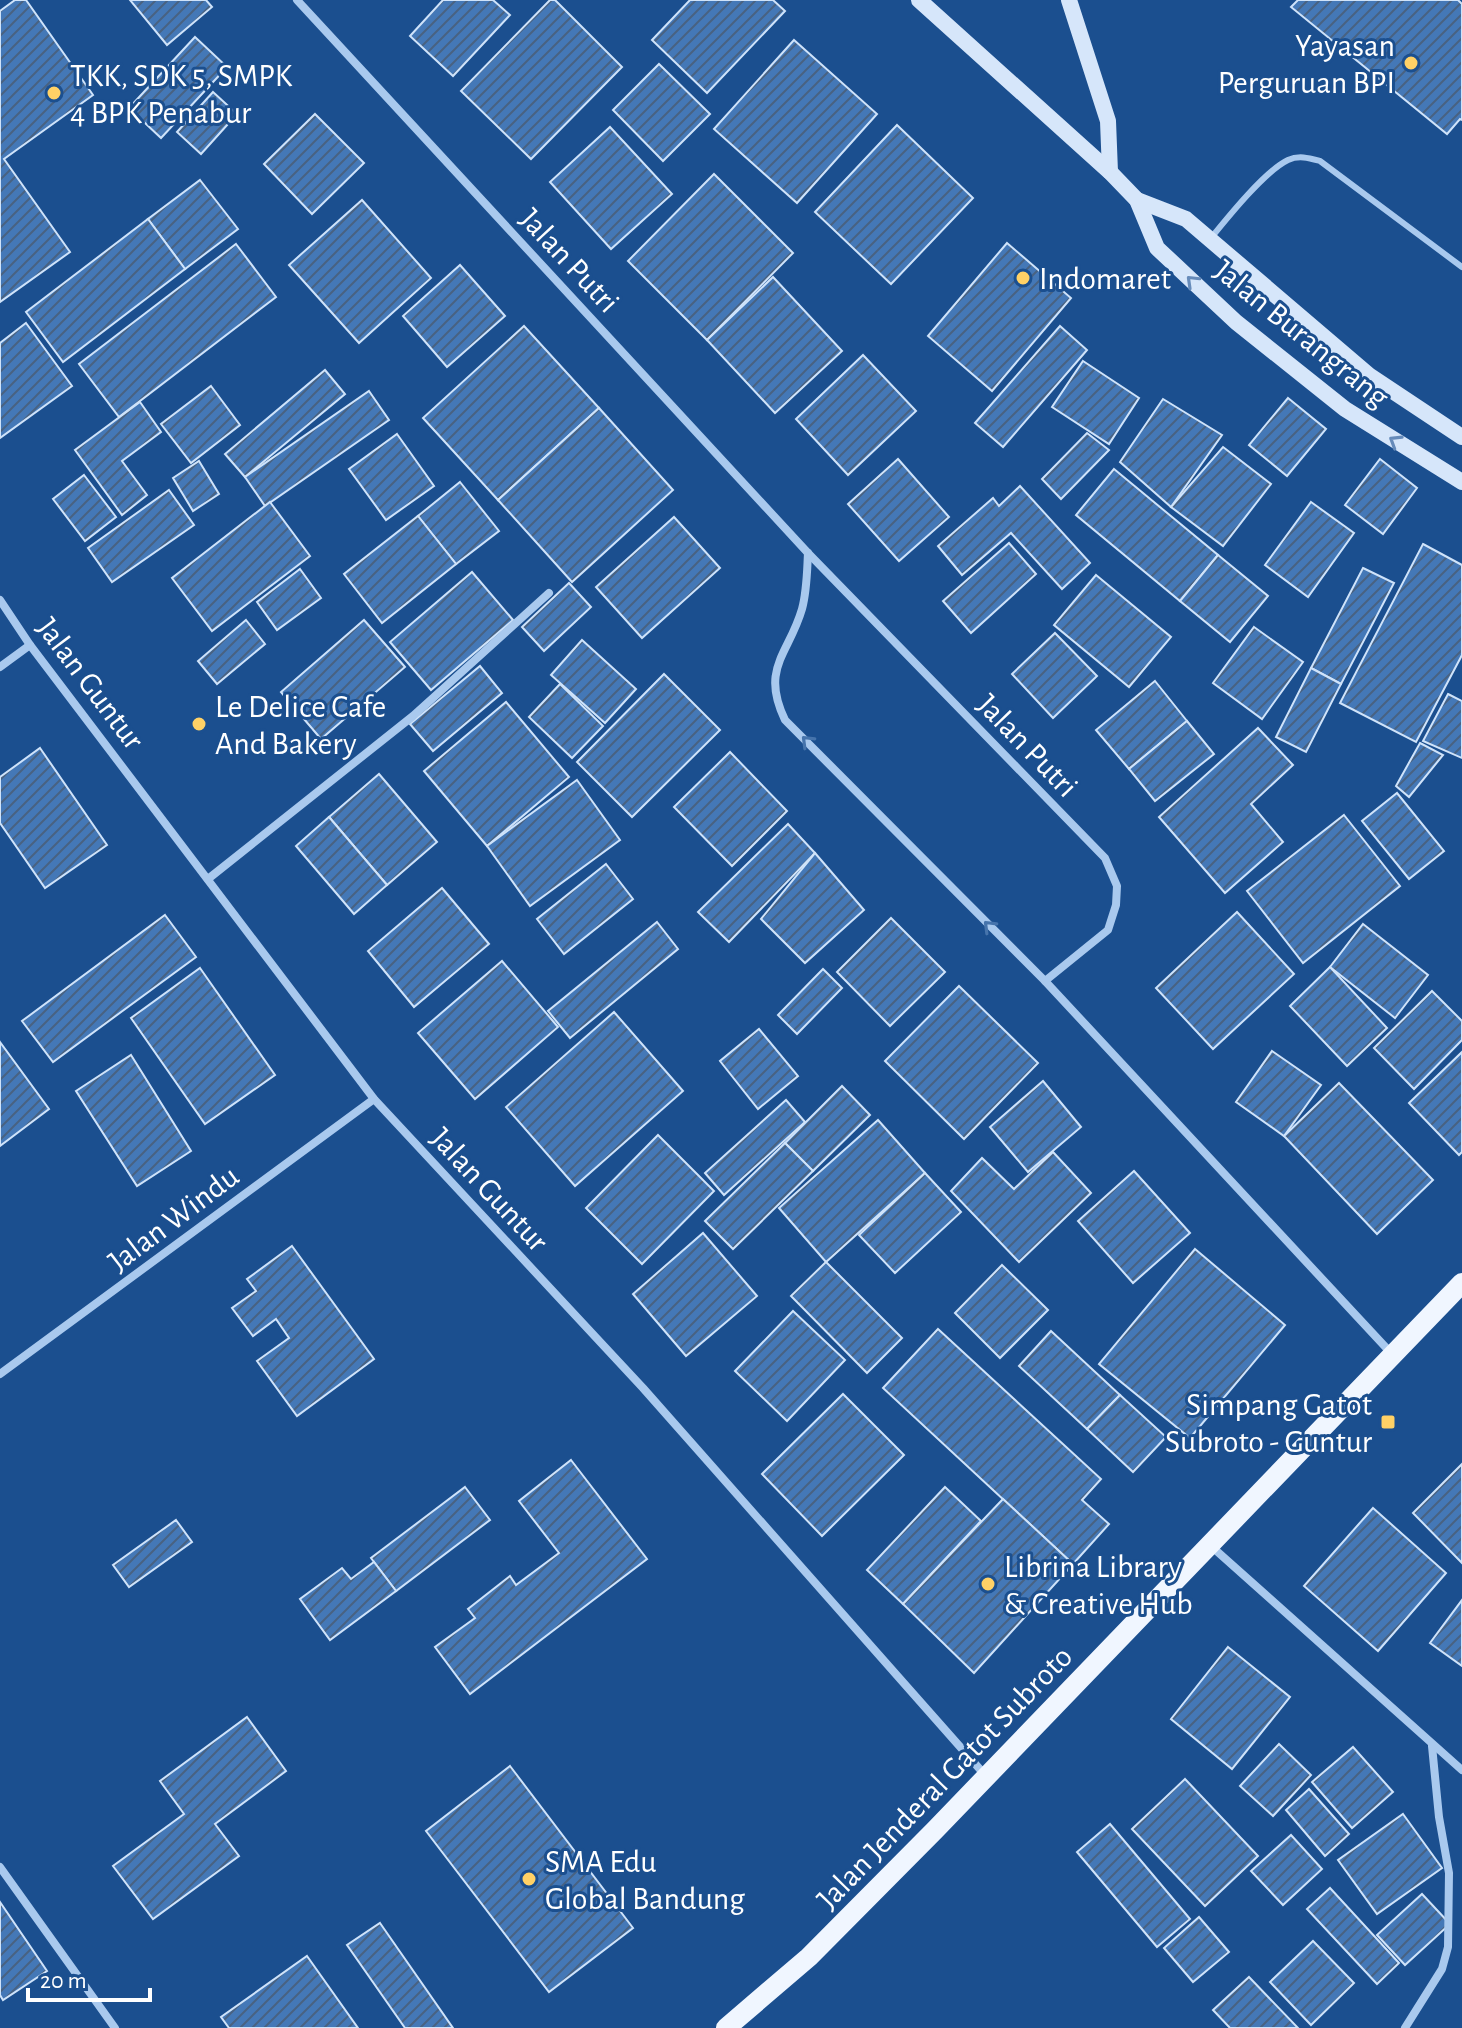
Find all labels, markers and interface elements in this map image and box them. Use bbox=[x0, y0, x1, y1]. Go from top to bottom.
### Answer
place label: Yayasan Perguruan BPI bbox=[1218, 30, 1395, 99]
marker: Yayasan Perguruan BPI bbox=[1402, 54, 1420, 72]
place label: TKK, SDK 5, SMPK 4 BPK Penabur bbox=[70, 60, 293, 129]
marker: TKK, SDK 5, SMPK 4 BPK Penabur bbox=[45, 84, 63, 102]
street label: Jalan Putri bbox=[514, 203, 625, 319]
street label: Jalan Burangrang bbox=[1208, 254, 1395, 414]
place label: Indomaret bbox=[1039, 263, 1171, 295]
marker: Indomaret bbox=[1014, 269, 1032, 287]
one-way arrow bbox=[1187, 275, 1201, 290]
one-way arrow bbox=[1389, 436, 1404, 451]
street label: Jalan Guntur bbox=[31, 612, 150, 756]
street label: Jalan Putri bbox=[971, 688, 1084, 803]
place label: Le Delice Cafe And Bakery bbox=[215, 691, 386, 760]
marker: Le Delice Cafe And Bakery bbox=[190, 715, 208, 733]
one-way arrow bbox=[801, 736, 816, 750]
one-way arrow bbox=[984, 921, 999, 935]
street label: Jalan Guntur bbox=[424, 1122, 555, 1258]
street label: Jalan Windu bbox=[102, 1160, 245, 1278]
place label: Simpang Gatot Subroto - Guntur bbox=[1165, 1389, 1373, 1458]
marker: Simpang Gatot Subroto - Guntur bbox=[1379, 1413, 1397, 1431]
place label: Librina Library & Creative Hub bbox=[1004, 1551, 1193, 1620]
marker: Librina Library & Creative Hub bbox=[979, 1575, 997, 1593]
street label: Jalan Jenderal Gatot Subroto bbox=[811, 1640, 1078, 1915]
place label: SMA Edu Global Bandung bbox=[545, 1846, 745, 1915]
marker: SMA Edu Global Bandung bbox=[520, 1870, 538, 1888]
scale bar bbox=[28, 1952, 150, 2002]
text: 20 m bbox=[40, 1969, 87, 1993]

